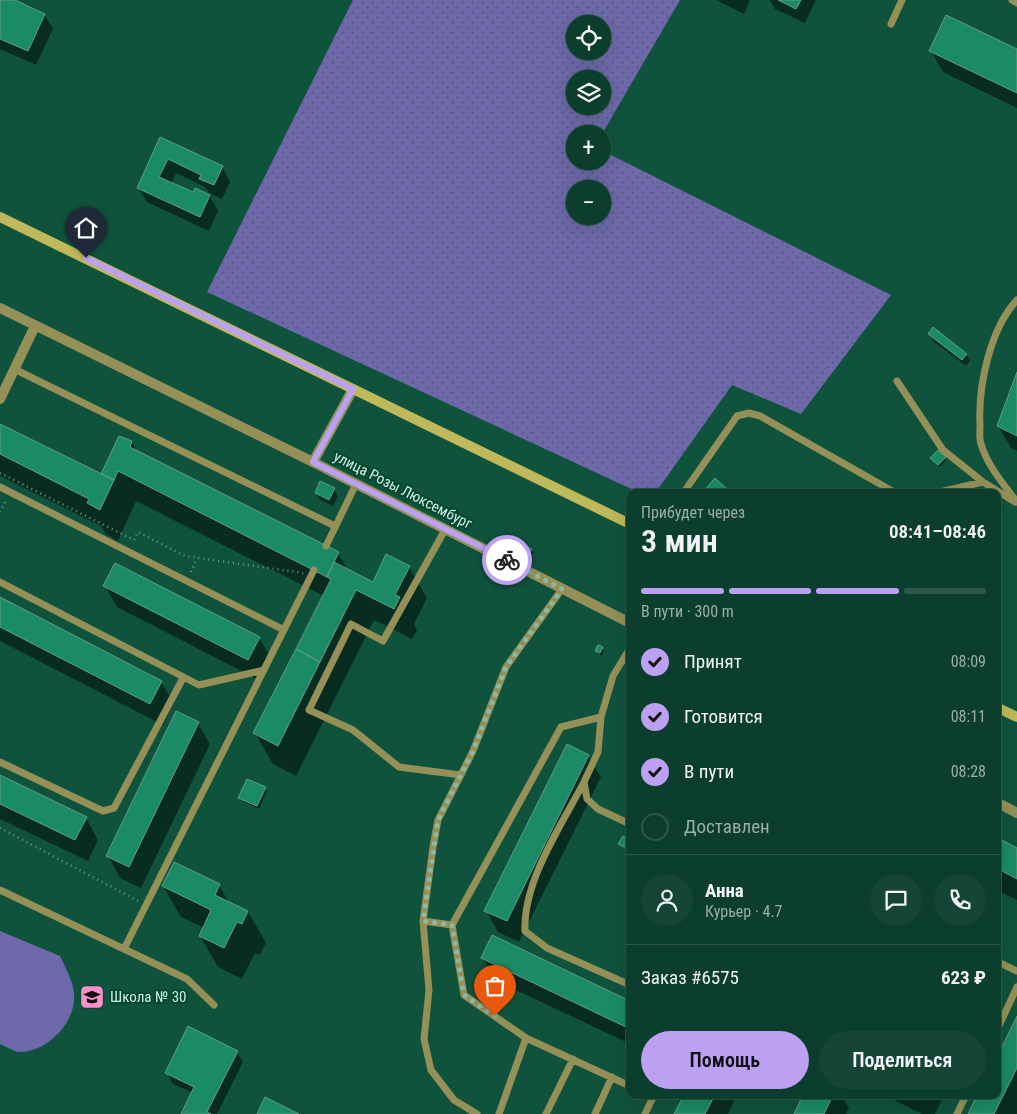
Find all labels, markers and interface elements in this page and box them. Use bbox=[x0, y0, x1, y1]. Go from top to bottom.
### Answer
map controls bbox=[566, 15, 611, 225]
button: locate bbox=[566, 15, 611, 60]
button: layers bbox=[566, 70, 611, 115]
button: + bbox=[566, 125, 611, 170]
button: − bbox=[566, 180, 611, 225]
pin bbox=[65, 207, 107, 258]
icon: home bbox=[72, 214, 100, 242]
street label: улица Розы Люксембург bbox=[331, 447, 476, 533]
text: Прибудет через bbox=[641, 503, 745, 522]
text: 08:41–08:46 bbox=[889, 520, 986, 543]
text: 3 мин bbox=[641, 522, 718, 560]
courier bbox=[482, 535, 532, 585]
icon: bike bbox=[493, 546, 521, 574]
text: В пути · 300 m bbox=[641, 602, 734, 621]
icon: check bbox=[641, 648, 669, 676]
text: Принят bbox=[684, 650, 742, 673]
text: 08:09 bbox=[951, 652, 986, 671]
icon: check bbox=[641, 703, 669, 731]
text: Готовится bbox=[684, 705, 763, 728]
text: 08:11 bbox=[951, 707, 986, 726]
icon: check bbox=[641, 758, 669, 786]
text: В пути bbox=[684, 760, 734, 783]
text: 08:28 bbox=[951, 762, 986, 781]
text: Доставлен bbox=[684, 815, 770, 838]
button: person bbox=[641, 874, 693, 926]
button: chat bbox=[870, 874, 922, 926]
button: phone bbox=[934, 874, 986, 926]
text: Анна bbox=[705, 879, 744, 902]
text: Курьер · 4.7 bbox=[705, 902, 783, 921]
pin bbox=[474, 965, 516, 1016]
text: Заказ #6575 bbox=[641, 966, 739, 989]
text: 623 ₽ bbox=[941, 966, 986, 989]
icon: bag bbox=[481, 972, 509, 1000]
school or university icon: Школа № 30 bbox=[79, 984, 105, 1010]
place label: Школа № 30 bbox=[110, 988, 187, 1006]
button: Помощь bbox=[641, 1031, 809, 1089]
button: Поделиться bbox=[819, 1031, 986, 1089]

